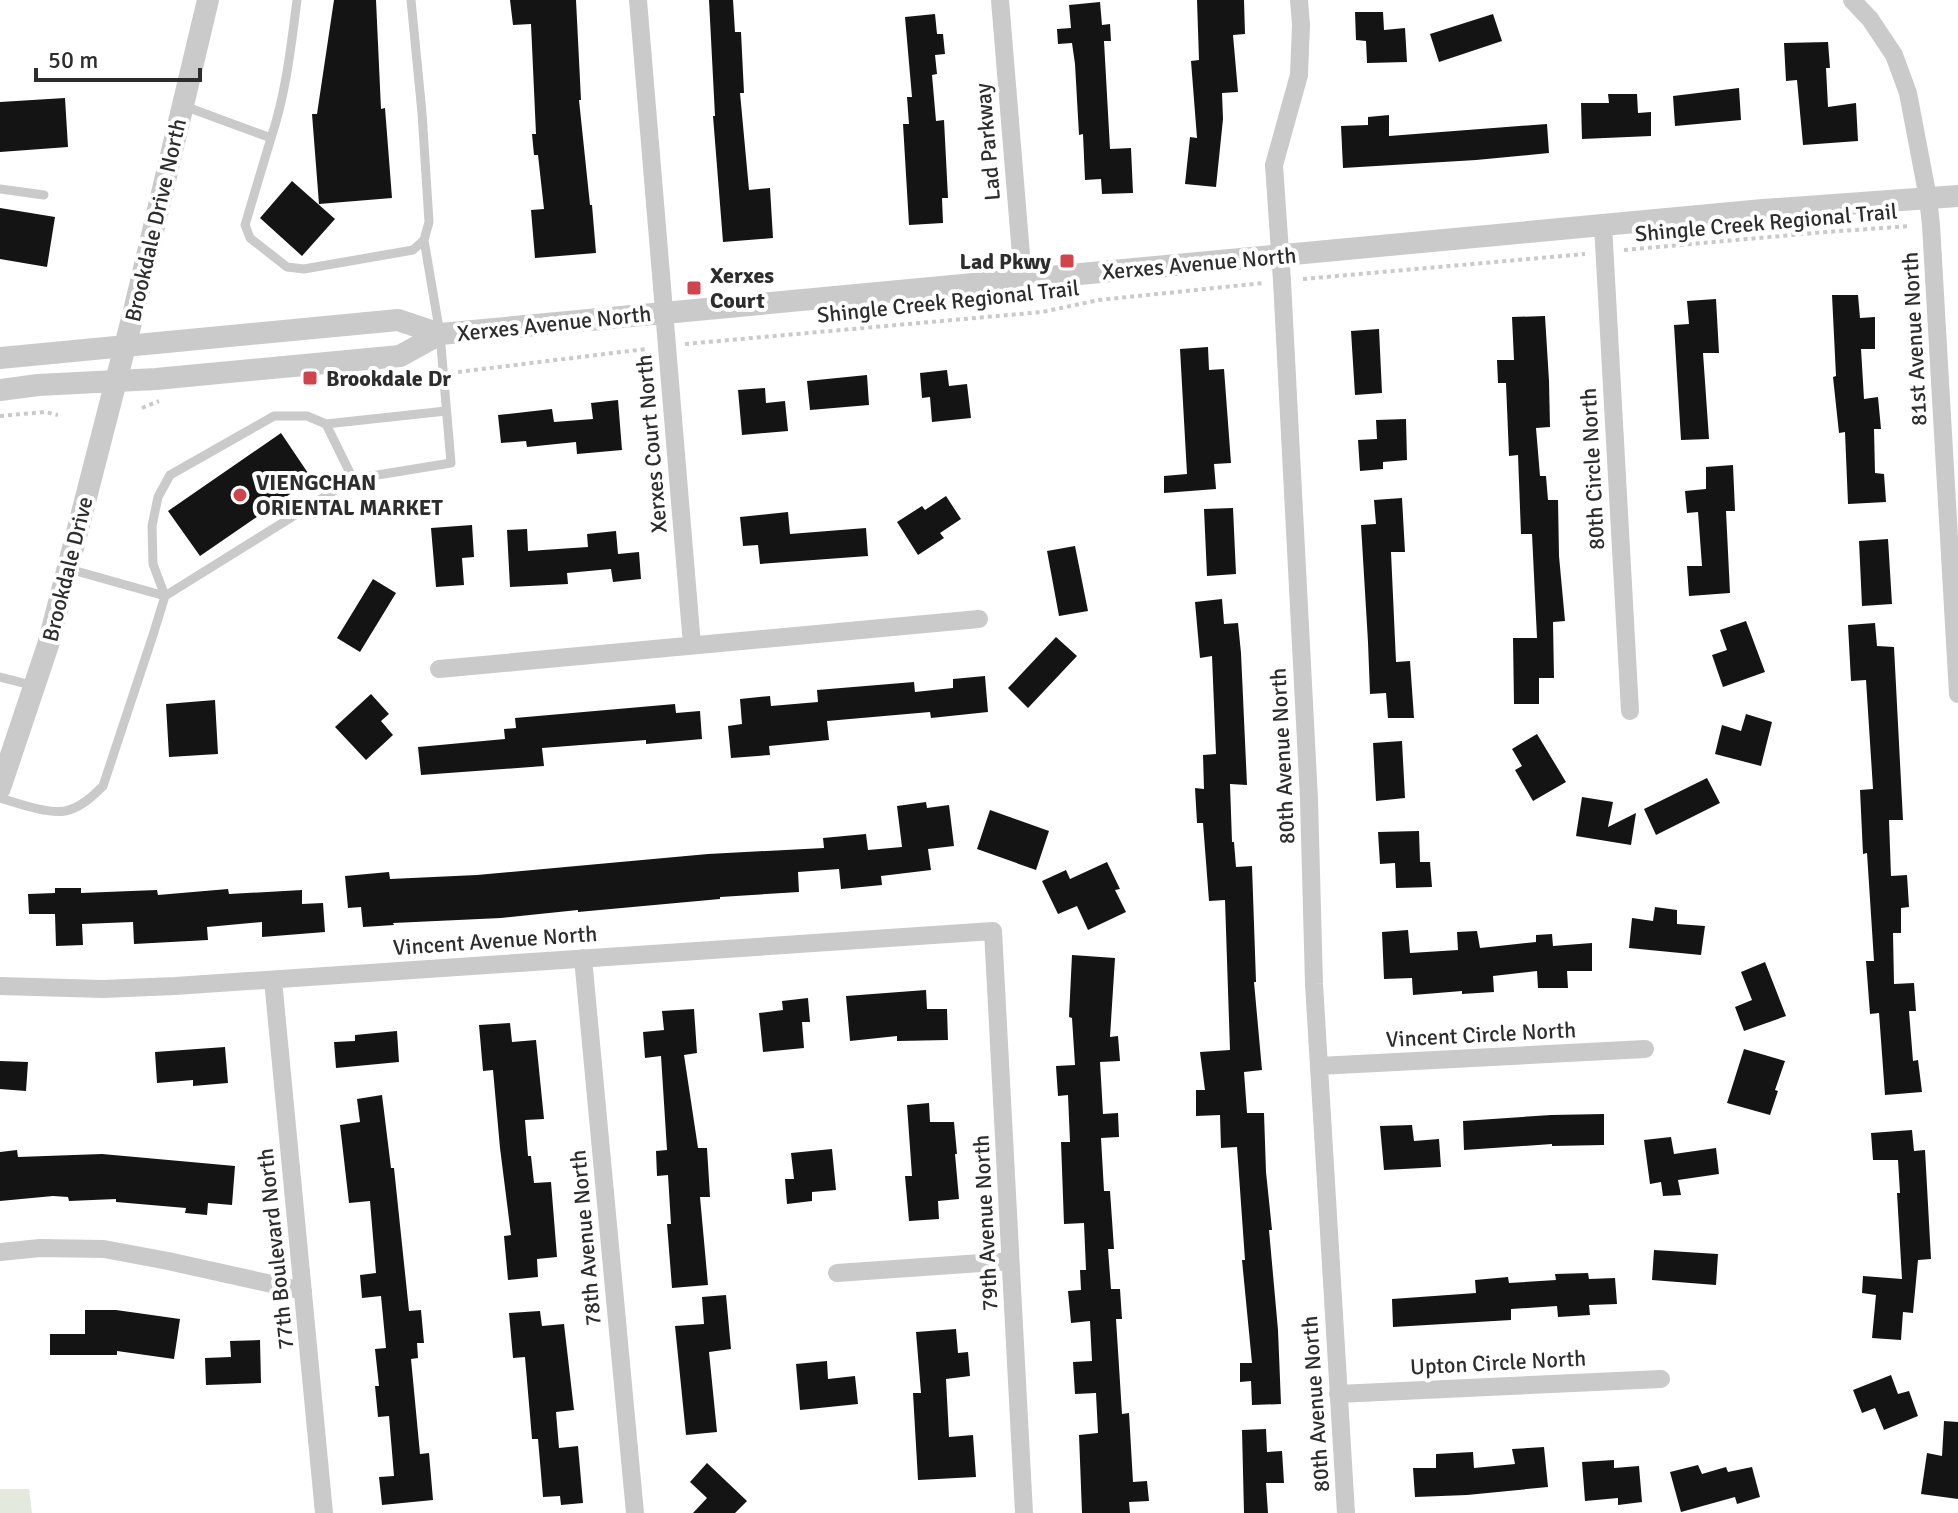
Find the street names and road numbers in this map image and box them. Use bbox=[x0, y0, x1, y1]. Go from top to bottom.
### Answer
street label: Lad Parkway bbox=[969, 81, 1006, 202]
street label: Brookdale Drive North bbox=[119, 116, 192, 324]
street label: Shingle Creek Regional Trail bbox=[1634, 198, 1898, 247]
street label: Xerxes Avenue North bbox=[1101, 242, 1297, 285]
street label: 81st Avenue North bbox=[1896, 251, 1933, 427]
street label: Shingle Creek Regional Trail bbox=[816, 274, 1080, 329]
street label: Xerxes Avenue North bbox=[456, 300, 653, 347]
street label: Xerxes Court North bbox=[630, 353, 673, 534]
street label: 80th Circle North bbox=[1575, 387, 1610, 551]
street label: Brookdale Drive bbox=[36, 494, 99, 644]
street label: 80th Avenue North bbox=[1264, 667, 1301, 845]
street label: Vincent Avenue North bbox=[392, 920, 598, 961]
street label: Vincent Circle North bbox=[1385, 1016, 1577, 1053]
street label: 79th Avenue North bbox=[967, 1134, 1004, 1312]
street label: 77th Boulevard North bbox=[252, 1147, 299, 1351]
street label: 78th Avenue North bbox=[564, 1149, 607, 1327]
street label: 80th Avenue North bbox=[1296, 1315, 1335, 1493]
street label: Upton Circle North bbox=[1409, 1344, 1587, 1381]

